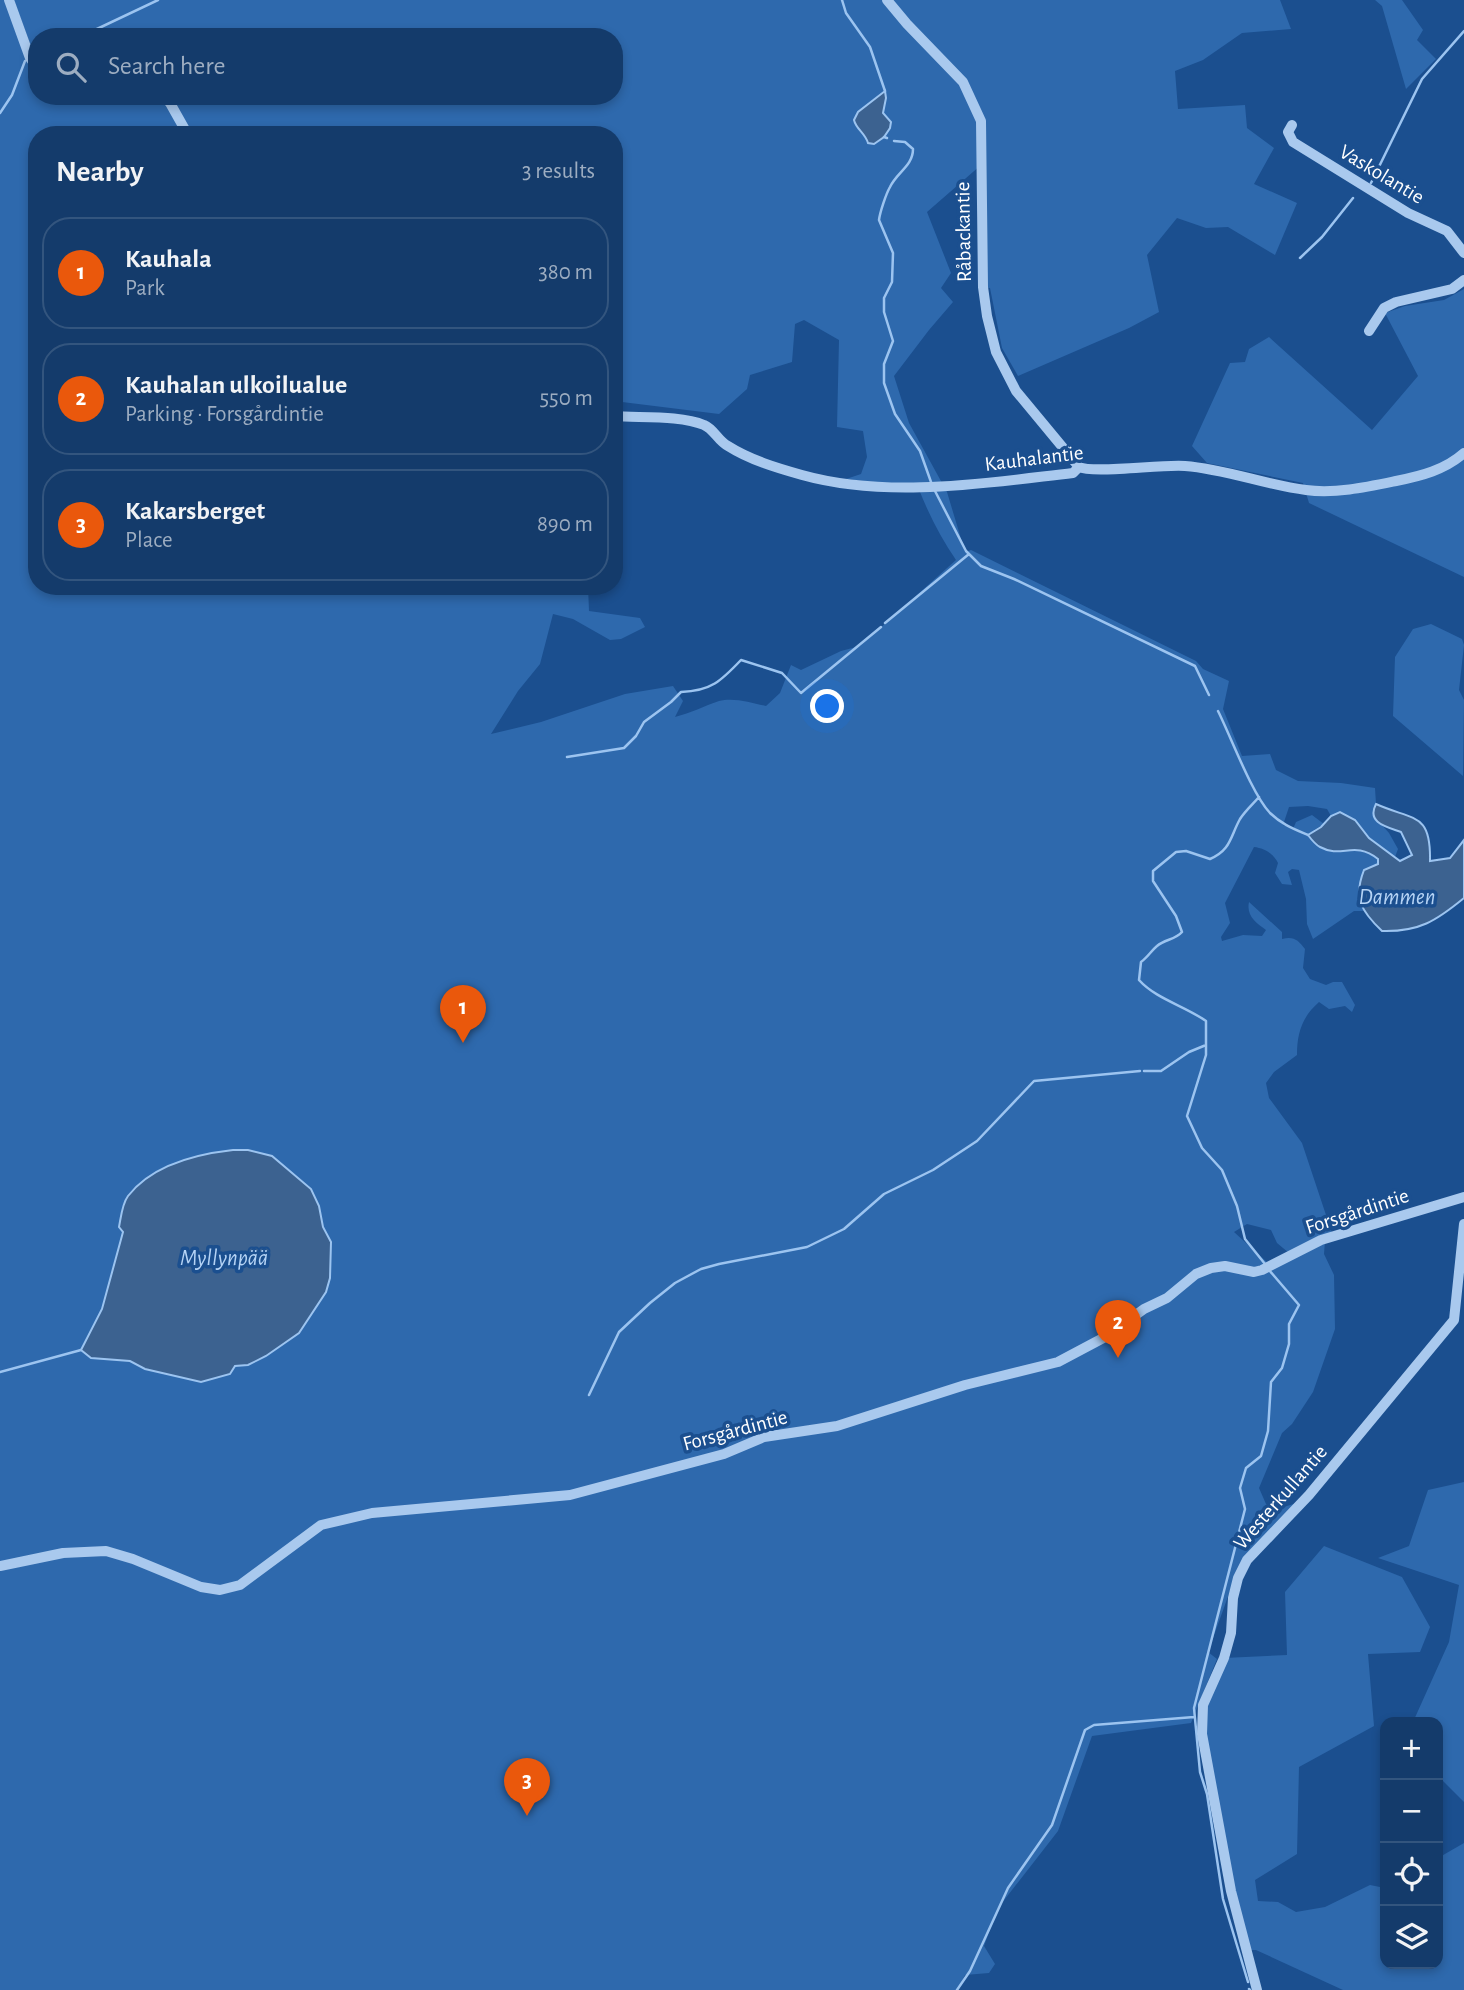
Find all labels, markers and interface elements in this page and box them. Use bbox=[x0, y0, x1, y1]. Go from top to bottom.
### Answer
search box bbox=[28, 28, 623, 105]
icon: search bbox=[52, 48, 90, 86]
text: Search here bbox=[108, 53, 226, 79]
street label: Vaskolantie bbox=[1336, 141, 1428, 208]
text: Nearby bbox=[56, 157, 144, 187]
text: 3 results bbox=[522, 160, 595, 183]
street label: Råbackantie bbox=[952, 182, 975, 282]
text: Kauhala bbox=[125, 246, 212, 272]
text: 1 bbox=[77, 261, 85, 284]
text: 380 m bbox=[538, 261, 593, 284]
text: Park bbox=[125, 277, 165, 300]
text: Kauhalan ulkoilualue bbox=[125, 372, 347, 398]
text: 2 bbox=[76, 387, 86, 410]
text: 550 m bbox=[539, 387, 593, 410]
text: Parking · Forsgårdintie bbox=[125, 403, 324, 426]
street label: Kauhalantie bbox=[984, 442, 1085, 475]
text: Kakarsberget bbox=[125, 498, 265, 524]
text: 3 bbox=[76, 513, 86, 536]
text: 890 m bbox=[537, 513, 593, 536]
text: Place bbox=[125, 529, 173, 552]
your location bbox=[810, 689, 844, 723]
water label: Dammen bbox=[1359, 886, 1435, 909]
pin: 1 bbox=[440, 985, 486, 1043]
street label: Forsgårdintie bbox=[1303, 1185, 1412, 1238]
water label: Myllynpää bbox=[180, 1247, 268, 1270]
pin: 2 bbox=[1095, 1300, 1141, 1358]
street label: Forsgårdintie bbox=[681, 1406, 790, 1455]
street label: Westerkullantie bbox=[1230, 1441, 1331, 1554]
map controls bbox=[1380, 1717, 1443, 1969]
button: + bbox=[1380, 1717, 1443, 1780]
pin: 3 bbox=[504, 1758, 550, 1816]
button: − bbox=[1380, 1780, 1443, 1843]
button: locate bbox=[1380, 1843, 1443, 1906]
button: layers bbox=[1380, 1906, 1443, 1969]

